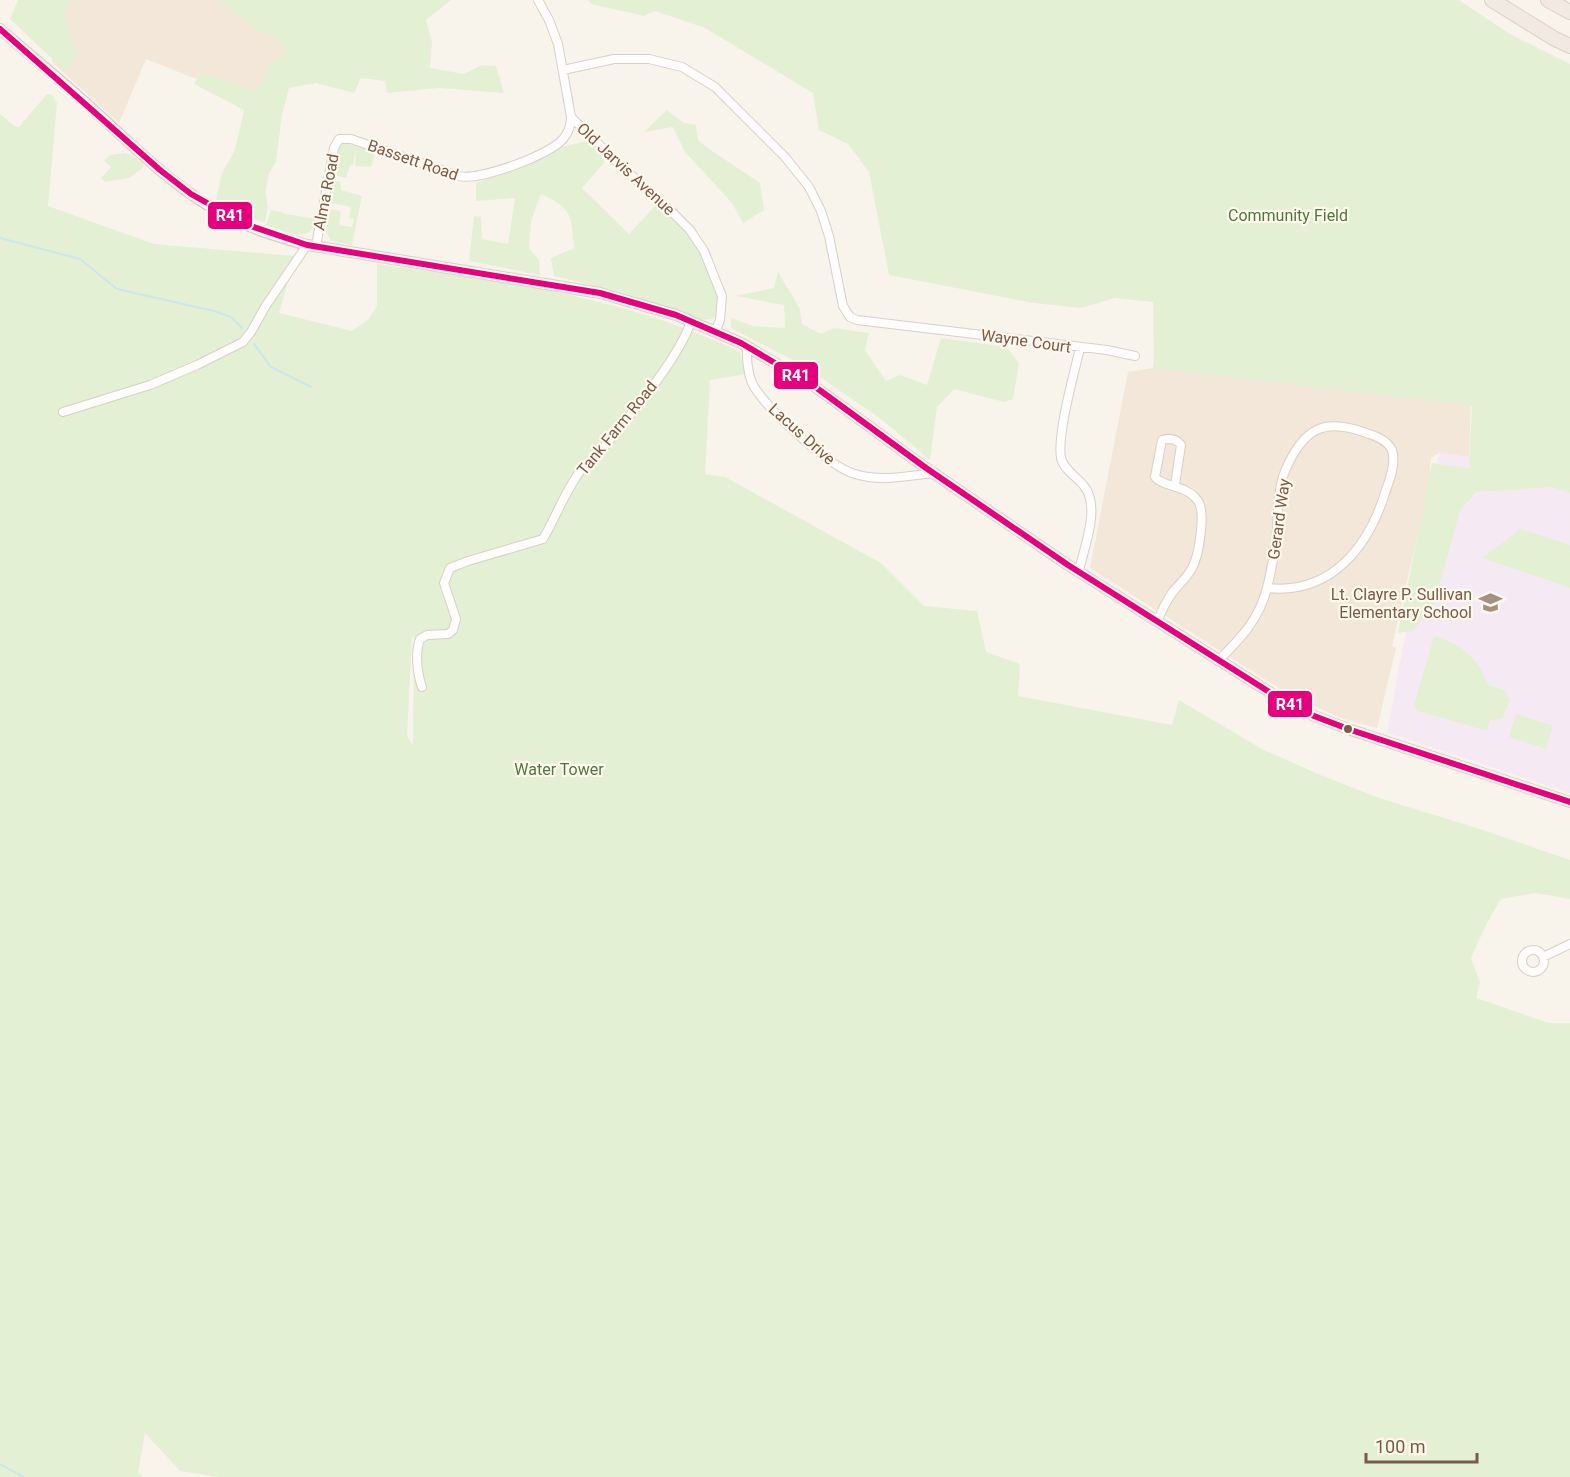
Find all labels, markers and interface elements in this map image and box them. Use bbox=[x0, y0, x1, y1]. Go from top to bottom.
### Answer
street label: Old Jarvis Avenue bbox=[573, 119, 679, 219]
street label: Bassett Road bbox=[365, 136, 461, 184]
street label: Alma Road bbox=[309, 152, 343, 232]
line badge: R41 bbox=[207, 201, 253, 230]
text: R41 bbox=[216, 206, 244, 225]
park label: Community Field bbox=[1228, 206, 1348, 225]
street label: Wayne Court bbox=[980, 325, 1072, 357]
line badge: R41 bbox=[773, 361, 819, 390]
text: R41 bbox=[782, 366, 810, 385]
street label: Tank Farm Road bbox=[573, 377, 661, 479]
street label: Lacus Drive bbox=[765, 399, 839, 469]
street label: Gerard Way bbox=[1264, 477, 1294, 561]
place label: Lt. Clayre P. Sullivan Elementary School bbox=[1331, 585, 1472, 622]
school or university icon: Lt. Clayre P. Sullivan Elementary School bbox=[1477, 590, 1503, 616]
line badge: R41 bbox=[1267, 690, 1313, 718]
text: R41 bbox=[1276, 695, 1304, 714]
unlabelled marker bbox=[1342, 723, 1354, 735]
park label: Water Tower bbox=[514, 760, 604, 779]
scale bar bbox=[1366, 1426, 1477, 1464]
text: 100 m bbox=[1375, 1436, 1426, 1457]

